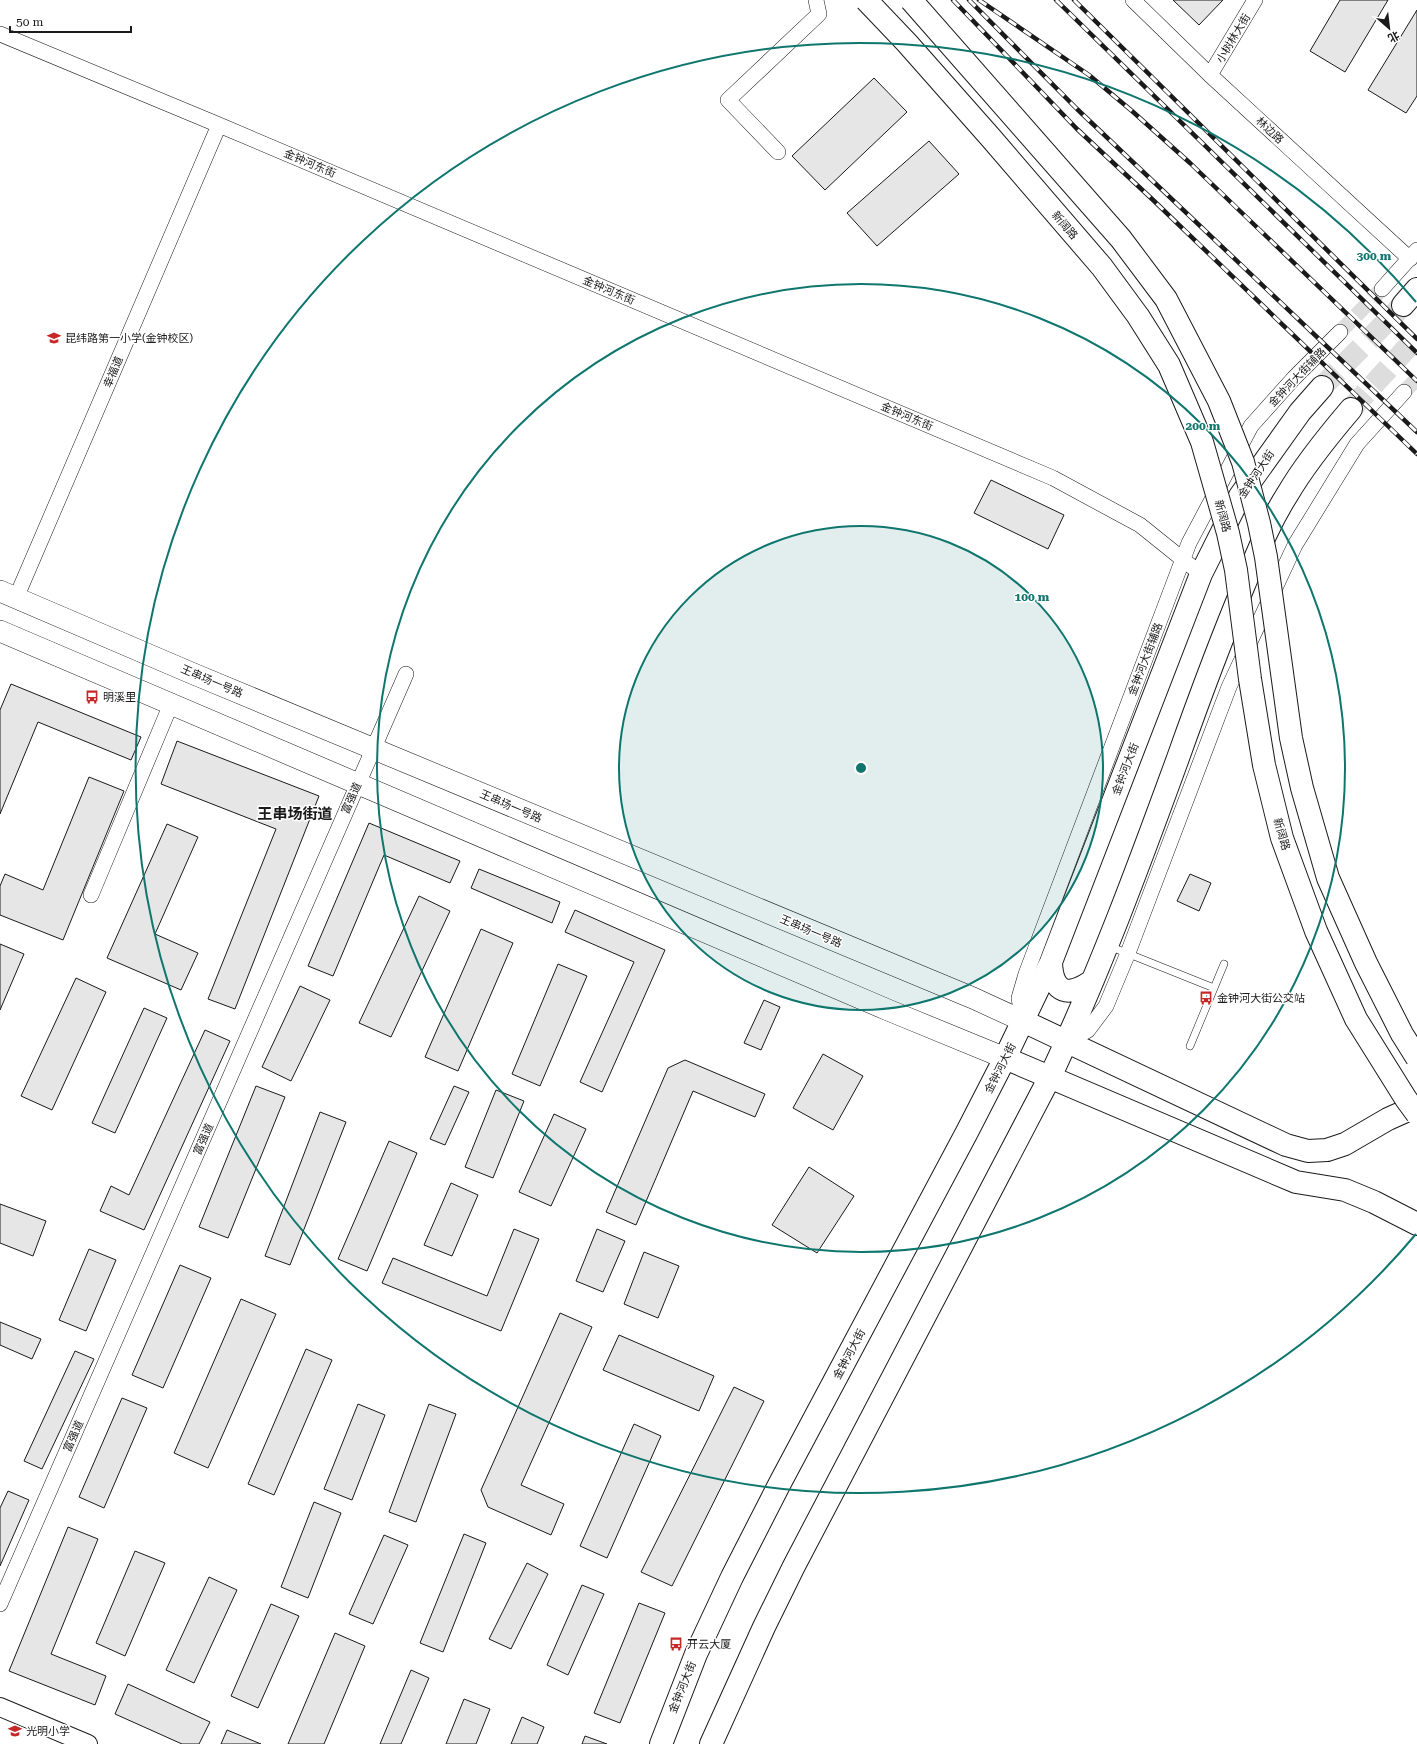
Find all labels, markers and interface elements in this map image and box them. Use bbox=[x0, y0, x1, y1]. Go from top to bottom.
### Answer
scale bar bbox=[10, 8, 131, 34]
north arrow bbox=[1369, 8, 1409, 48]
street label: 小树林大街 bbox=[1214, 11, 1253, 65]
text: 50 m bbox=[16, 15, 43, 29]
text: 北 bbox=[1386, 28, 1401, 45]
street label: 林边路 bbox=[1253, 114, 1286, 146]
street label: 金钟河东街 bbox=[282, 147, 338, 180]
street label: 新阔路 bbox=[1049, 209, 1080, 242]
text: 300 m bbox=[1357, 249, 1392, 263]
street label: 金钟河东街 bbox=[581, 274, 637, 307]
school or university icon: 昆纬路第一小学(金钟校区) bbox=[46, 330, 62, 346]
place label: 昆纬路第一小学(金钟校区) bbox=[65, 332, 194, 345]
street label: 金钟河大街辅路 bbox=[1266, 345, 1329, 410]
street label: 幸福道 bbox=[101, 354, 126, 390]
street label: 金钟河东街 bbox=[879, 400, 935, 433]
text: 200 m bbox=[1186, 419, 1221, 433]
street label: 金钟河大街 bbox=[1236, 448, 1277, 501]
street label: 新阔路 bbox=[1212, 499, 1233, 534]
text: 100 m bbox=[1015, 590, 1050, 604]
street label: 金钟河大街辅路 bbox=[1126, 621, 1165, 697]
street label: 王串场一号路 bbox=[179, 663, 245, 700]
bus stop icon: 明溪里 bbox=[84, 689, 100, 705]
place label: 明溪里 bbox=[103, 691, 136, 704]
street label: 金钟河大街 bbox=[1110, 741, 1141, 797]
centre of rings bbox=[854, 761, 868, 775]
street label: 富强道 bbox=[339, 780, 364, 816]
street label: 王串场一号路 bbox=[478, 788, 544, 825]
district label: 王串场街道 bbox=[257, 805, 333, 823]
street label: 新阔路 bbox=[1271, 816, 1292, 852]
street label: 王串场一号路 bbox=[778, 913, 844, 950]
bus stop icon: 金钟河大街公交站 bbox=[1198, 990, 1214, 1006]
place label: 金钟河大街公交站 bbox=[1217, 992, 1305, 1005]
street label: 金钟河大街 bbox=[982, 1041, 1019, 1096]
street label: 富强道 bbox=[191, 1121, 216, 1157]
street label: 金钟河大街 bbox=[831, 1327, 868, 1382]
street label: 富强道 bbox=[61, 1418, 86, 1454]
bus stop icon: 开云大厦 bbox=[668, 1636, 684, 1652]
place label: 开云大厦 bbox=[687, 1638, 731, 1651]
street label: 金钟河大街 bbox=[666, 1659, 699, 1715]
school or university icon: 光明小学 bbox=[7, 1723, 23, 1739]
place label: 光明小学 bbox=[26, 1725, 70, 1738]

